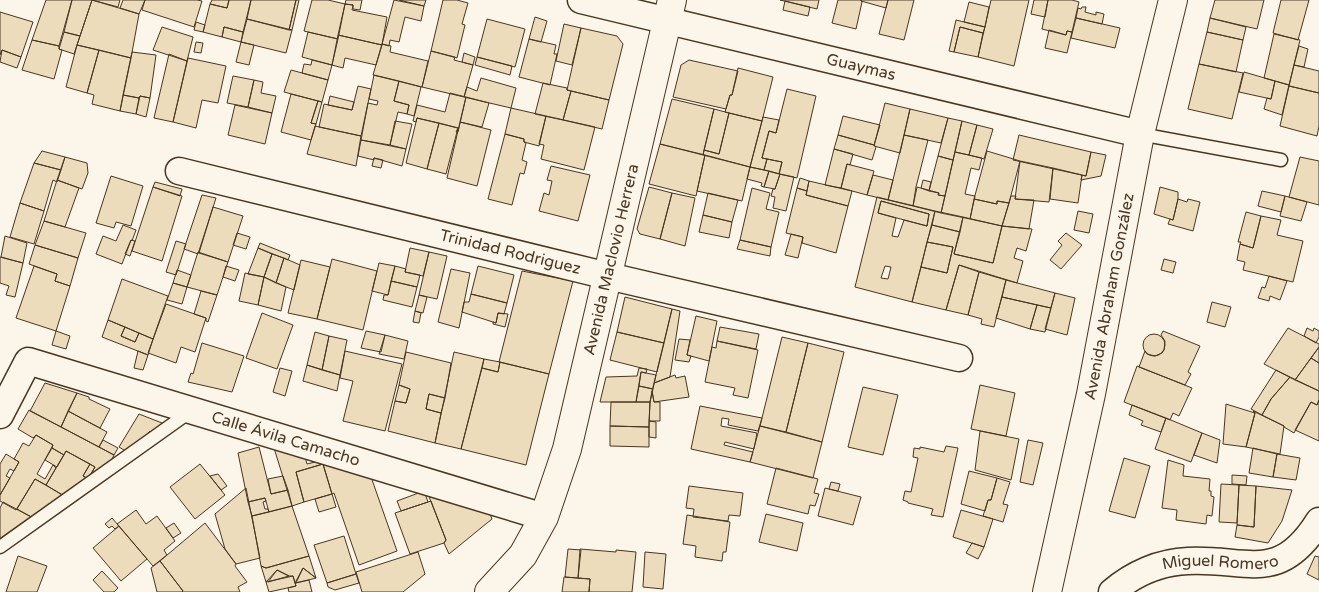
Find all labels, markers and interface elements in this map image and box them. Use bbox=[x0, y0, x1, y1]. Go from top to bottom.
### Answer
street label: Guaymas bbox=[824, 49, 898, 85]
street label: Avenida Maclovio Herrera bbox=[579, 162, 643, 357]
street label: Avenida Abraham González bbox=[1080, 191, 1139, 402]
street label: Trinidad Rodriguez bbox=[438, 225, 583, 279]
street label: Calle Ávila Camacho bbox=[209, 407, 362, 471]
street label: Miguel Romero bbox=[1160, 551, 1281, 575]

